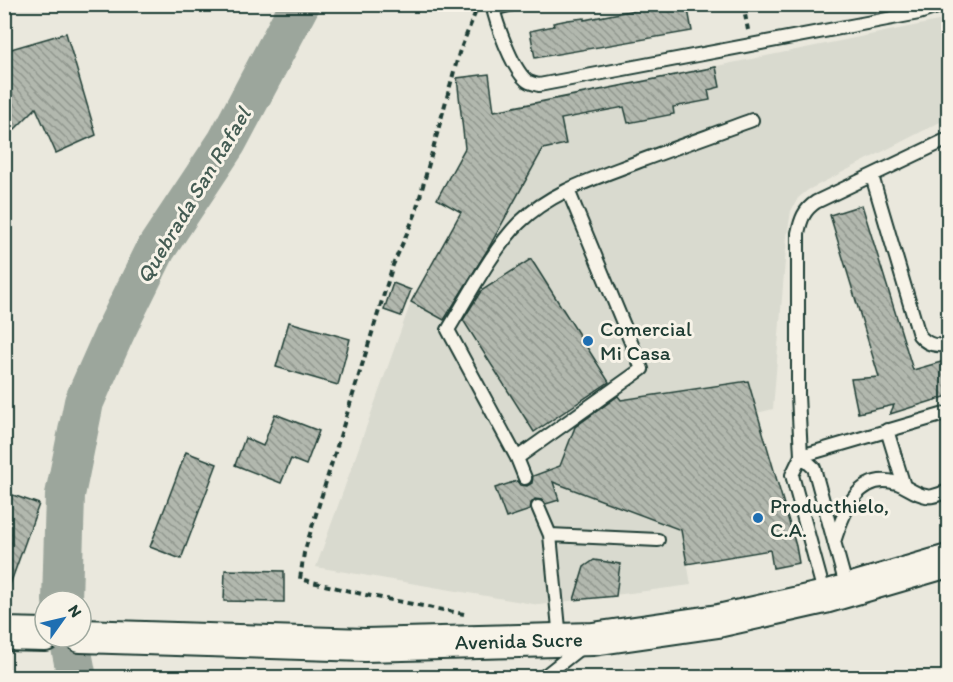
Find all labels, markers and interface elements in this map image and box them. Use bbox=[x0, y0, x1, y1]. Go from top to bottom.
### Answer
water label: Quebrada San Rafael bbox=[130, 101, 257, 288]
place label: Comercial Mi Casa bbox=[600, 316, 692, 365]
marker: Comercial Mi Casa bbox=[581, 334, 595, 348]
place label: Producthielo, C.A. bbox=[770, 493, 889, 542]
marker: Producthielo, C.A. bbox=[751, 511, 765, 525]
north arrow bbox=[33, 589, 93, 649]
text: N bbox=[64, 601, 86, 621]
street label: Avenida Sucre bbox=[455, 626, 583, 655]

